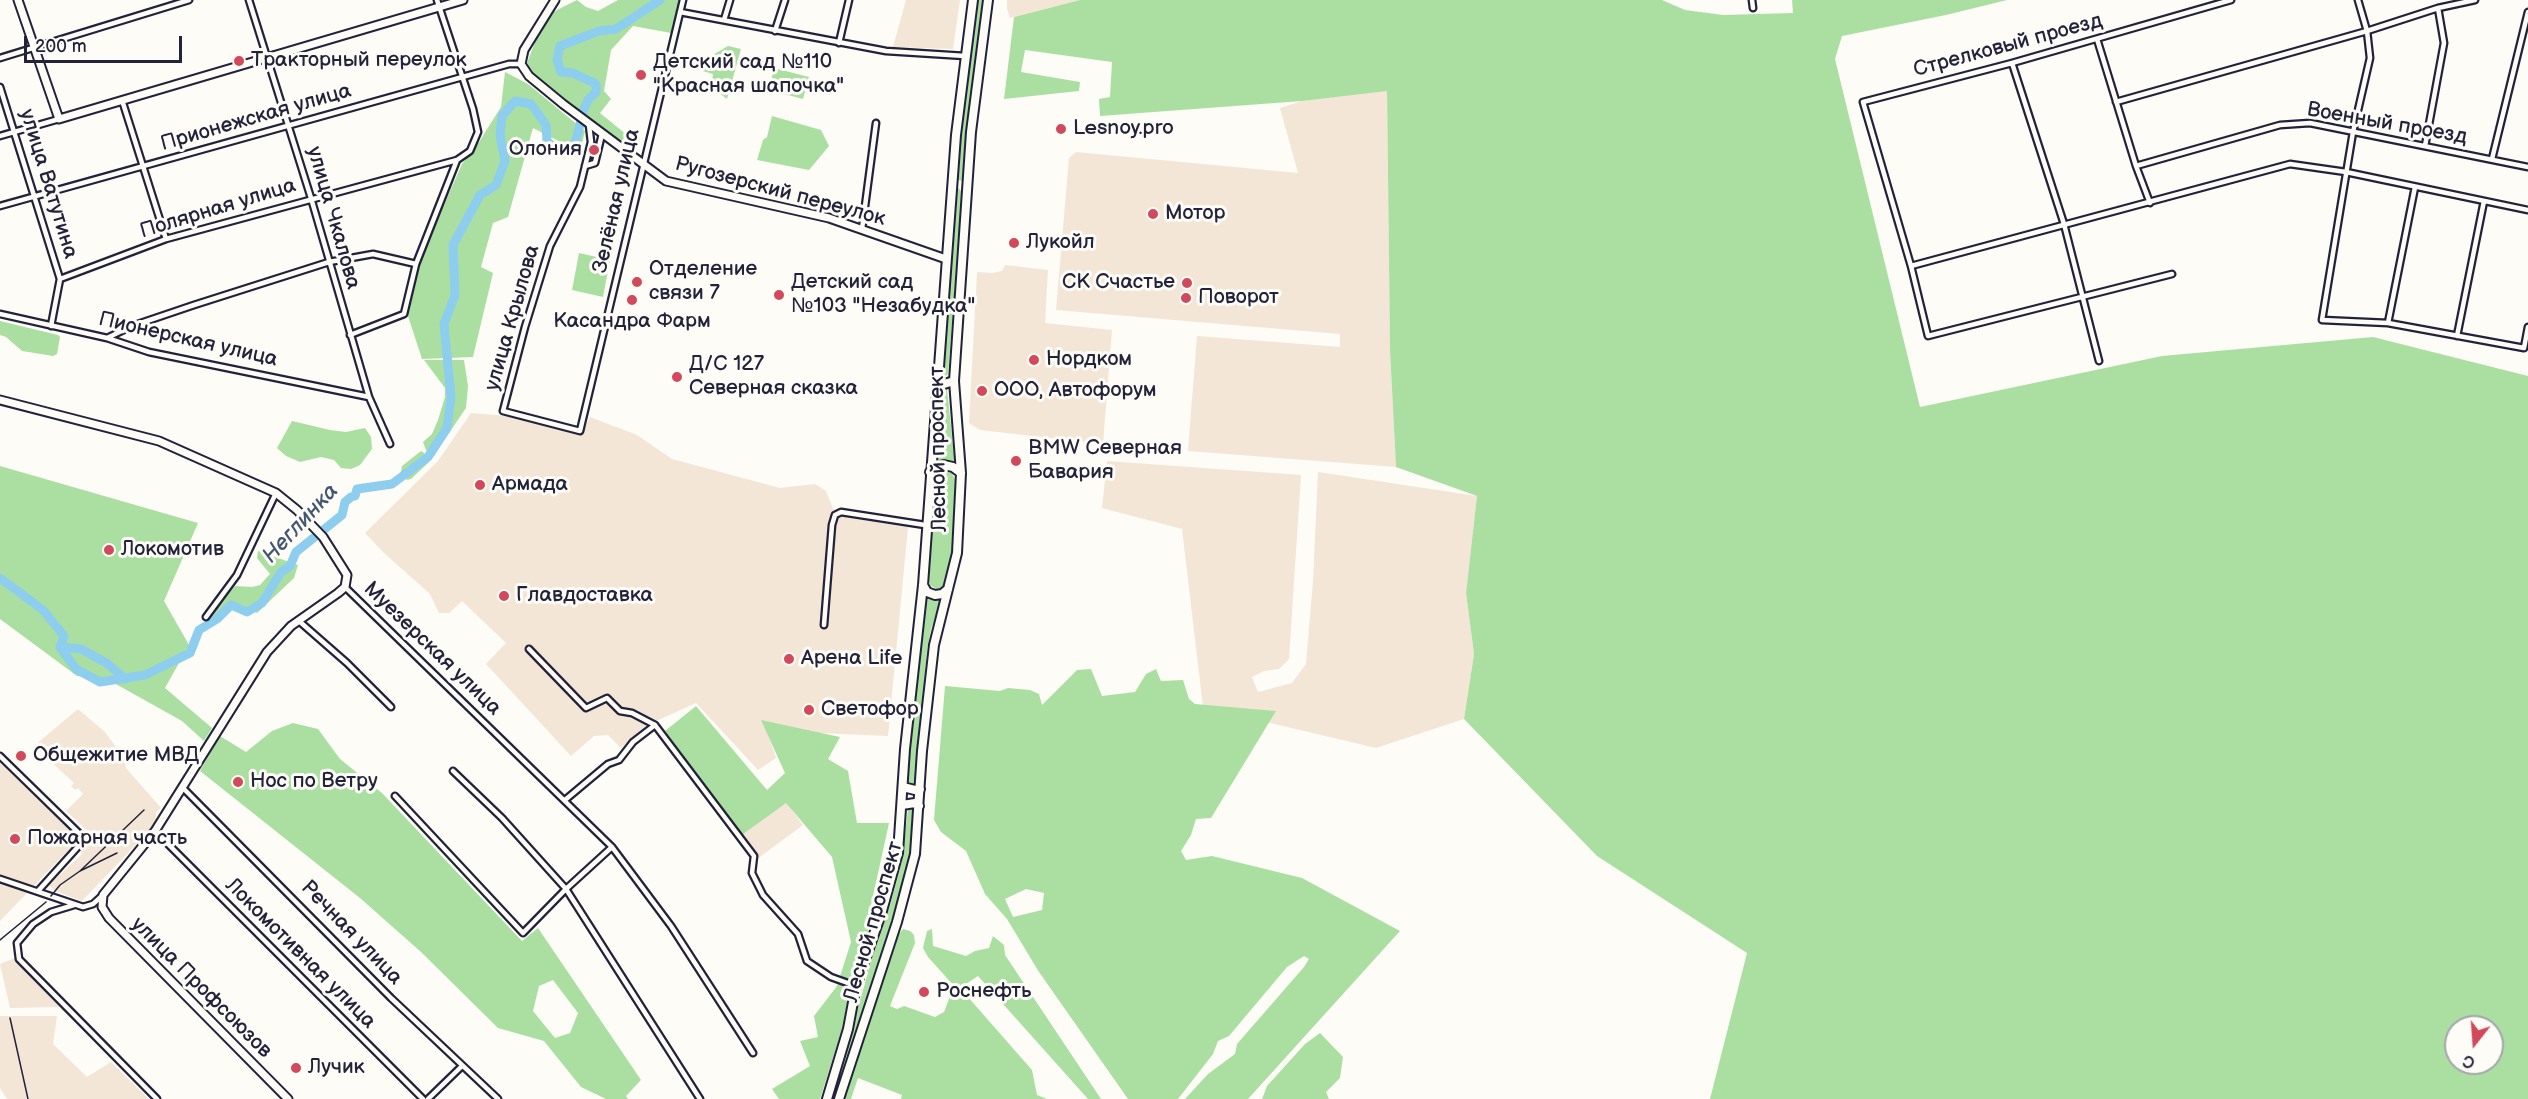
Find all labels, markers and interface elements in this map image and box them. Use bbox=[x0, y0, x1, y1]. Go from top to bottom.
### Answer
street label: Стрелковый проезд bbox=[1911, 9, 2105, 83]
scale bar bbox=[27, 24, 184, 62]
text: 200 m bbox=[35, 36, 87, 57]
place label: Тракторный переулок bbox=[251, 48, 467, 74]
place label: Детский сад №110 "Красная шапочка" bbox=[653, 50, 844, 100]
marker: Тракторный переулок bbox=[232, 54, 246, 68]
marker: Детский сад №110 "Красная шапочка" bbox=[634, 68, 648, 82]
street label: Прионежская улица bbox=[158, 79, 354, 157]
street label: Военный проезд bbox=[2305, 98, 2469, 150]
street label: улица Ватутина bbox=[13, 106, 83, 262]
place label: Lesnoy.pro bbox=[1073, 116, 1174, 142]
marker: Lesnoy.pro bbox=[1054, 122, 1068, 136]
street label: Зелёная улица bbox=[588, 126, 646, 276]
place label: Олония bbox=[509, 137, 582, 163]
marker: Олония bbox=[587, 143, 601, 157]
street label: улица Чкалова bbox=[301, 144, 365, 292]
street label: Ругозерский переулок bbox=[672, 152, 888, 232]
street label: Полярная улица bbox=[137, 173, 299, 245]
place label: Мотор bbox=[1165, 201, 1225, 227]
marker: Мотор bbox=[1146, 207, 1160, 221]
place label: Лукойл bbox=[1026, 230, 1095, 256]
marker: Лукойл bbox=[1007, 236, 1021, 250]
street label: улица Крылова bbox=[480, 242, 546, 394]
place label: Отделение связи 7 bbox=[649, 257, 757, 307]
place label: Детский сад №103 "Незабудка" bbox=[791, 270, 975, 320]
place label: СК Счастье bbox=[1062, 270, 1175, 296]
marker: Отделение связи 7 bbox=[630, 275, 644, 289]
marker: СК Счастье bbox=[1180, 276, 1194, 290]
place label: Поворот bbox=[1198, 285, 1279, 311]
marker: Детский сад №103 "Незабудка" bbox=[772, 288, 786, 302]
marker: Поворот bbox=[1179, 291, 1193, 305]
marker: Касандра Фарм bbox=[625, 293, 639, 307]
street label: Пионерская улица bbox=[96, 307, 280, 373]
place label: Касандра Фарм bbox=[553, 309, 711, 335]
place label: Нордком bbox=[1046, 347, 1132, 373]
place label: Д/С 127 Северная сказка bbox=[689, 352, 858, 402]
marker: Нордком bbox=[1027, 353, 1041, 367]
street label: Лесной проспект bbox=[925, 366, 953, 532]
marker: Д/С 127 Северная сказка bbox=[670, 370, 684, 384]
place label: ООО, Автофорум bbox=[994, 378, 1157, 404]
marker: ООО, Автофорум bbox=[975, 384, 989, 398]
place label: BMW Северная Бавария bbox=[1028, 436, 1182, 486]
marker: BMW Северная Бавария bbox=[1009, 454, 1023, 468]
place label: Армада bbox=[492, 472, 568, 498]
marker: Армада bbox=[473, 478, 487, 492]
water label: Неглинка bbox=[258, 479, 344, 569]
place label: Локомотив bbox=[121, 537, 224, 563]
marker: Локомотив bbox=[102, 543, 116, 557]
street label: Муезерская улица bbox=[358, 577, 506, 721]
place label: Главдоставка bbox=[516, 583, 653, 609]
marker: Главдоставка bbox=[497, 589, 511, 603]
place label: Арена Life bbox=[801, 646, 902, 672]
marker: Арена Life bbox=[782, 652, 796, 666]
place label: Светофор bbox=[821, 697, 919, 723]
marker: Светофор bbox=[802, 703, 816, 717]
place label: Общежитие МВД bbox=[33, 743, 199, 769]
marker: Общежитие МВД bbox=[14, 749, 28, 763]
place label: Нос по Ветру bbox=[250, 769, 378, 795]
marker: Нос по Ветру bbox=[231, 775, 245, 789]
place label: Пожарная часть bbox=[27, 826, 187, 852]
marker: Пожарная часть bbox=[8, 832, 22, 846]
street label: Лесной проспект bbox=[839, 839, 909, 1005]
street label: Локомотивная улица bbox=[219, 873, 381, 1035]
street label: Речная улица bbox=[295, 875, 407, 991]
street label: улица Профсоюзов bbox=[125, 912, 277, 1064]
place label: Роснефть bbox=[936, 979, 1031, 1005]
marker: Роснефть bbox=[917, 985, 931, 999]
north arrow bbox=[2444, 1015, 2504, 1075]
text: С bbox=[2461, 1050, 2477, 1071]
place label: Лучик bbox=[308, 1055, 365, 1081]
marker: Лучик bbox=[289, 1061, 303, 1075]

